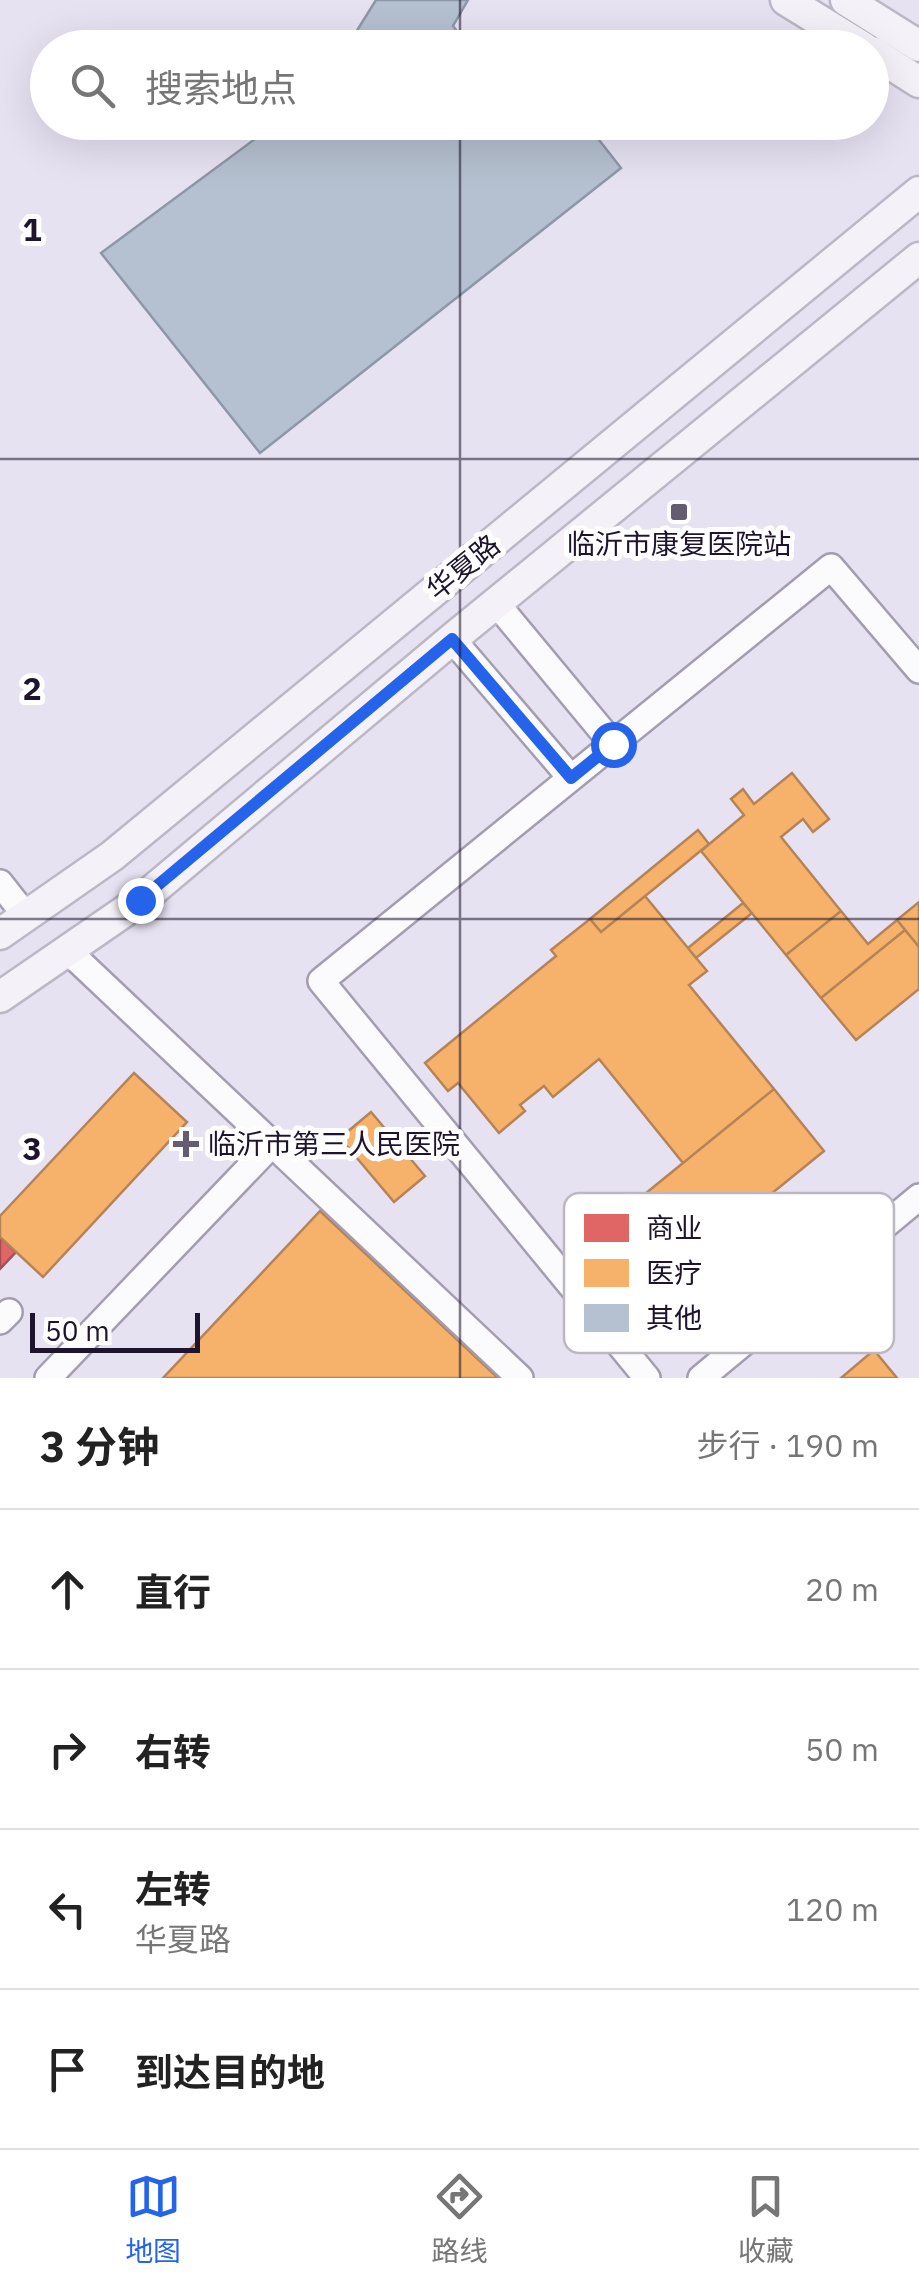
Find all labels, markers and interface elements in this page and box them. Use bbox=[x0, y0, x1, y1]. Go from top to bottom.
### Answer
search box bbox=[30, 30, 889, 140]
icon: search bbox=[65, 58, 120, 113]
text: 搜索地点 bbox=[145, 63, 297, 112]
text: 1 bbox=[22, 208, 42, 250]
marker: 临沂市康复医院站 bbox=[668, 501, 690, 523]
place label: 临沂市康复医院站 bbox=[567, 525, 791, 562]
street label: 华夏路 bbox=[418, 526, 507, 607]
text: 2 bbox=[22, 667, 42, 709]
route start bbox=[591, 722, 637, 768]
route end bbox=[118, 878, 164, 924]
place label: 临沂市第三人民医院 bbox=[208, 1125, 460, 1162]
text: 3 bbox=[22, 1127, 42, 1169]
marker: 临沂市第三人民医院 bbox=[173, 1131, 199, 1157]
legend bbox=[564, 1193, 894, 1353]
text: 商业 bbox=[646, 1209, 702, 1246]
text: 医疗 bbox=[646, 1254, 702, 1291]
text: 其他 bbox=[646, 1299, 702, 1336]
scale bar bbox=[30, 1308, 200, 1352]
text: 50 m bbox=[45, 1312, 110, 1349]
text: 3 分钟 bbox=[40, 1419, 159, 1474]
text: 步行 · 190 m bbox=[696, 1424, 879, 1466]
icon: ahead bbox=[40, 1562, 95, 1617]
text: 直行 bbox=[135, 1567, 211, 1616]
text: 20 m bbox=[805, 1568, 879, 1610]
icon: right bbox=[40, 1722, 95, 1777]
text: 右转 bbox=[135, 1727, 211, 1776]
text: 50 m bbox=[805, 1728, 879, 1770]
text: 左转 bbox=[135, 1864, 211, 1913]
icon: left bbox=[40, 1882, 95, 1937]
text: 120 m bbox=[786, 1888, 879, 1930]
text: 华夏路 bbox=[135, 1918, 231, 1960]
icon: arrive bbox=[40, 2042, 95, 2097]
text: 到达目的地 bbox=[135, 2047, 325, 2096]
tab: 地图 bbox=[125, 2169, 181, 2269]
tab: 路线 bbox=[431, 2169, 488, 2269]
tab: 收藏 bbox=[738, 2169, 794, 2269]

